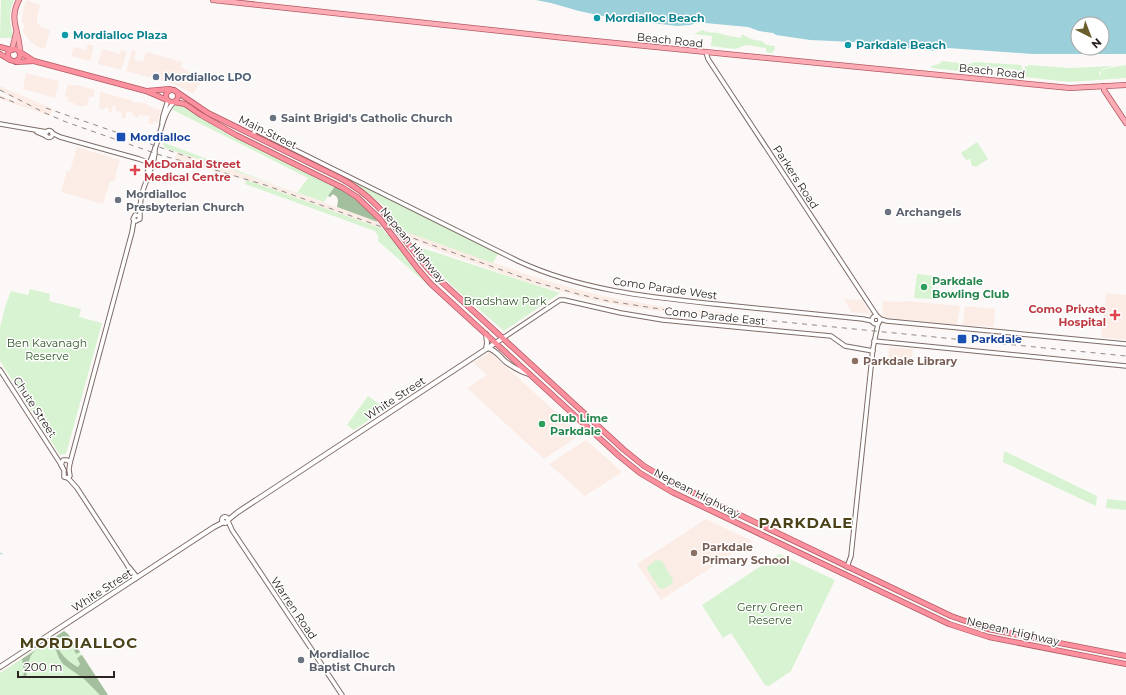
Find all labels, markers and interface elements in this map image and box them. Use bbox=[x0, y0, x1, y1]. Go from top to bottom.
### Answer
place label: Mordialloc Beach bbox=[605, 11, 705, 25]
marker: Mordialloc Beach bbox=[592, 13, 602, 23]
north arrow bbox=[1070, 16, 1110, 56]
place label: Mordialloc Plaza bbox=[73, 28, 168, 42]
marker: Mordialloc Plaza bbox=[60, 30, 70, 40]
street label: Beach Road bbox=[636, 30, 704, 50]
text: N bbox=[1089, 35, 1105, 52]
place label: Parkdale Beach bbox=[856, 38, 946, 52]
marker: Parkdale Beach bbox=[843, 40, 853, 50]
street label: Beach Road bbox=[958, 61, 1026, 81]
place label: Mordialloc LPO bbox=[164, 70, 252, 84]
marker: Mordialloc LPO bbox=[151, 72, 161, 82]
place label: Saint Brigid's Catholic Church bbox=[281, 111, 453, 125]
street label: Main Street bbox=[236, 112, 300, 152]
marker: Saint Brigid's Catholic Church bbox=[268, 113, 278, 123]
place label: Mordialloc bbox=[130, 130, 191, 144]
marker: Mordialloc bbox=[115, 131, 127, 143]
street label: Parkers Road bbox=[770, 143, 822, 211]
place label: McDonald Street Medical Centre bbox=[144, 157, 241, 184]
marker: McDonald Street Medical Centre bbox=[129, 164, 141, 176]
place label: Mordialloc Presbyterian Church bbox=[126, 187, 244, 214]
marker: Mordialloc Presbyterian Church bbox=[113, 195, 123, 205]
street label: Nepean Highway bbox=[377, 204, 449, 286]
place label: Archangels bbox=[895, 205, 962, 219]
marker: Archangels bbox=[883, 207, 893, 217]
street label: Como Parade West bbox=[612, 274, 719, 302]
place label: Parkdale Bowling Club bbox=[932, 274, 1010, 301]
marker: Parkdale Bowling Club bbox=[919, 282, 929, 292]
park label: Bradshaw Park bbox=[463, 294, 547, 308]
place label: Como Private Hospital bbox=[1029, 302, 1106, 329]
street label: Como Parade East bbox=[664, 304, 767, 328]
marker: Como Private Hospital bbox=[1109, 309, 1121, 321]
place label: Parkdale bbox=[971, 332, 1022, 346]
marker: Parkdale bbox=[956, 333, 968, 345]
park label: Ben Kavanagh Reserve bbox=[7, 336, 87, 363]
place label: Parkdale Library bbox=[863, 354, 957, 368]
marker: Parkdale Library bbox=[850, 356, 860, 366]
street label: White Street bbox=[362, 373, 428, 423]
street label: Chute Street bbox=[10, 374, 60, 440]
place label: Club Lime Parkdale bbox=[550, 411, 608, 438]
marker: Club Lime Parkdale bbox=[537, 419, 547, 429]
street label: Nepean Highway bbox=[652, 465, 742, 521]
district label: PARKDALE bbox=[759, 513, 853, 532]
place label: Parkdale Primary School bbox=[702, 540, 790, 567]
marker: Parkdale Primary School bbox=[689, 548, 699, 558]
street label: White Street bbox=[69, 565, 135, 615]
street label: Warren Road bbox=[268, 574, 320, 642]
park label: Gerry Green Reserve bbox=[737, 600, 803, 627]
street label: Nepean Highway bbox=[965, 614, 1061, 648]
district label: MORDIALLOC bbox=[20, 633, 138, 652]
place label: Mordialloc Baptist Church bbox=[309, 647, 395, 674]
scale bar bbox=[18, 653, 114, 679]
marker: Mordialloc Baptist Church bbox=[296, 655, 306, 665]
text: 200 m bbox=[24, 659, 63, 674]

